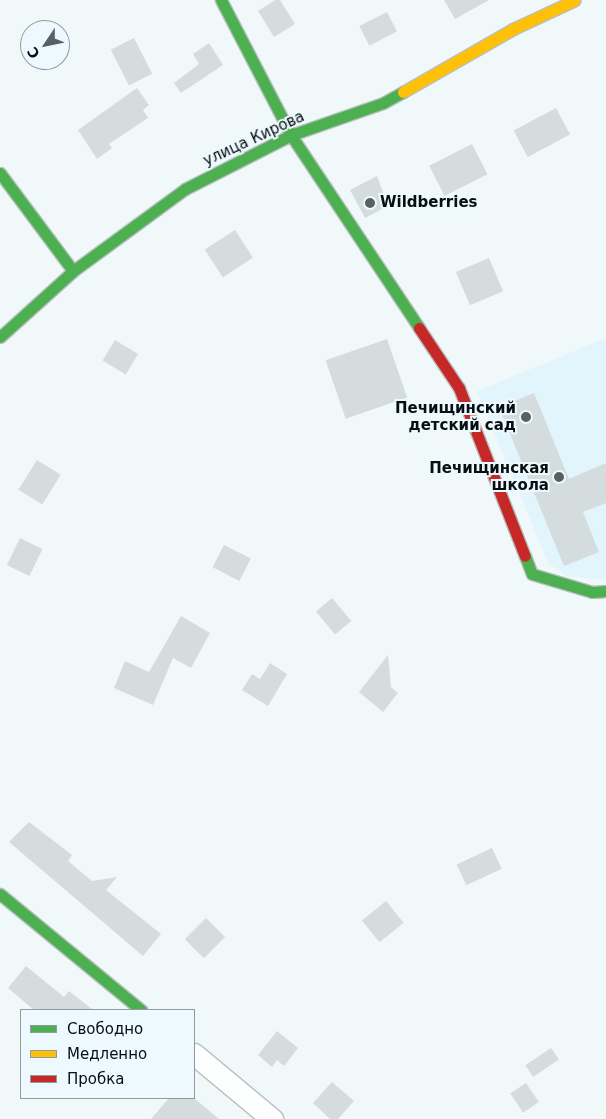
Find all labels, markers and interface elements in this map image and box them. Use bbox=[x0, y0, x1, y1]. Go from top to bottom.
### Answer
north arrow bbox=[20, 20, 70, 70]
text: С bbox=[24, 44, 43, 62]
street label: улица Кирова bbox=[201, 108, 307, 170]
place label: Wildberries bbox=[380, 194, 478, 212]
marker: Wildberries bbox=[364, 197, 376, 209]
place label: Печищинский детский сад bbox=[395, 399, 516, 434]
marker: Печищинский детский сад bbox=[520, 411, 532, 423]
place label: Печищинская школа bbox=[429, 459, 549, 494]
marker: Печищинская школа bbox=[553, 471, 565, 483]
legend bbox=[20, 1009, 195, 1099]
text: Свободно bbox=[67, 1020, 143, 1038]
text: Медленно bbox=[67, 1045, 147, 1063]
text: Пробка bbox=[67, 1070, 124, 1088]

